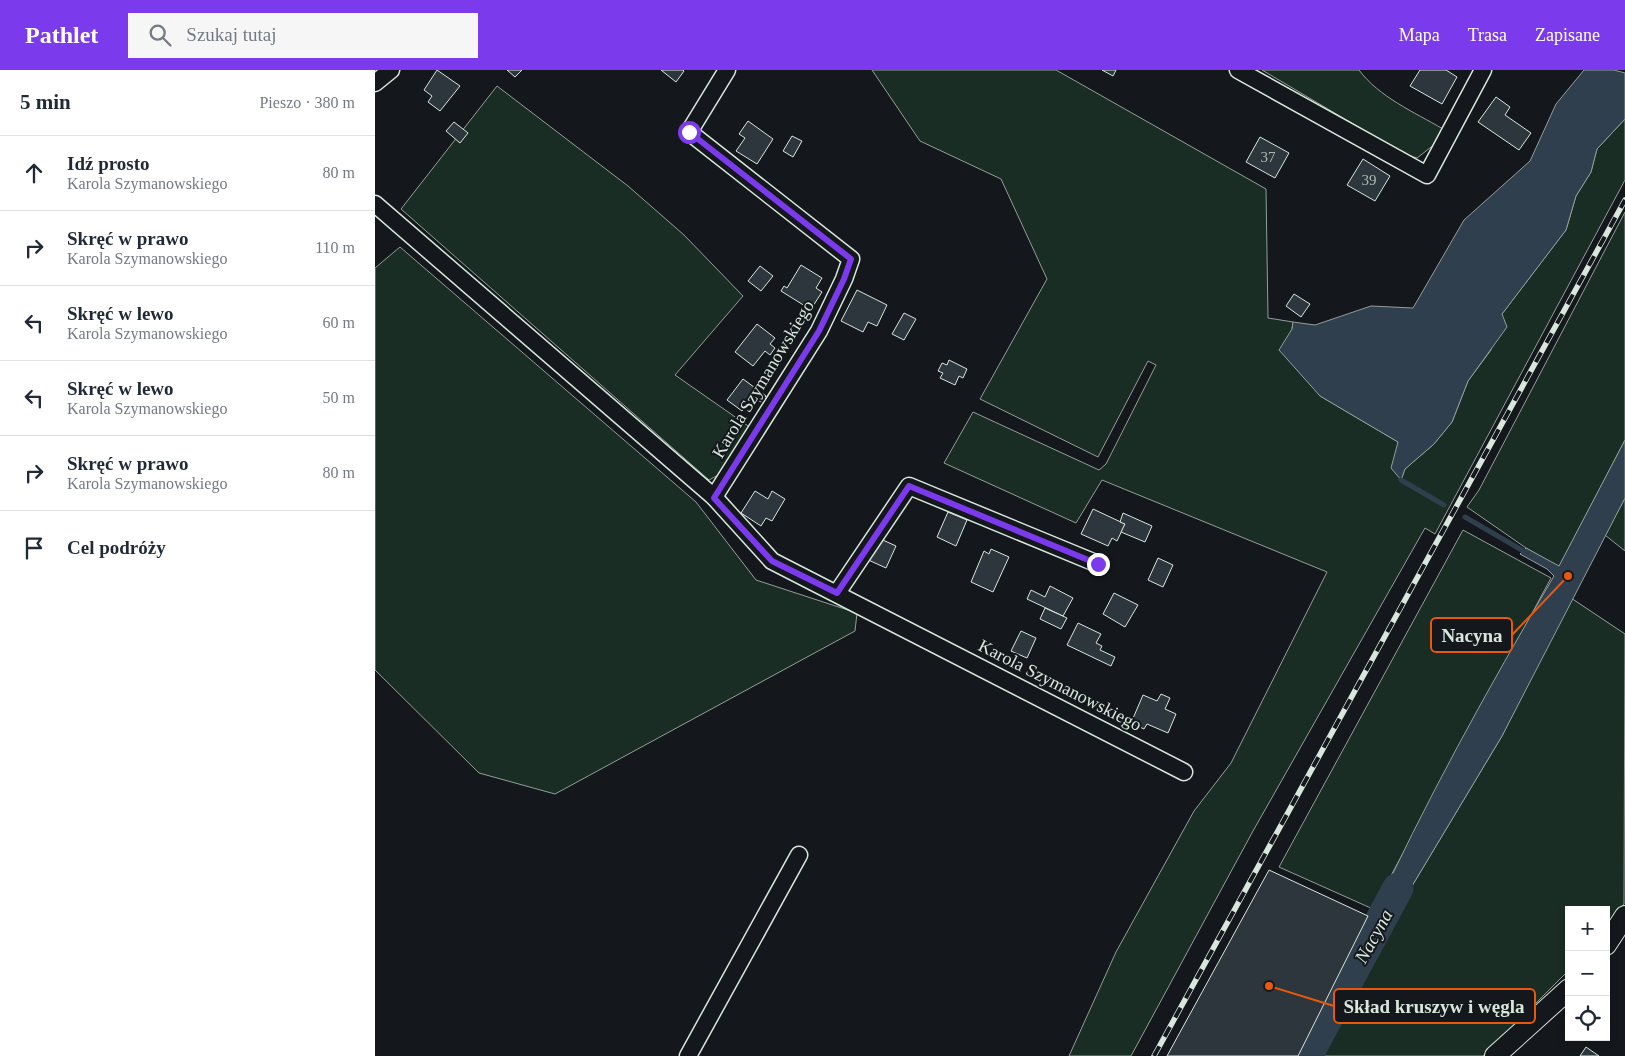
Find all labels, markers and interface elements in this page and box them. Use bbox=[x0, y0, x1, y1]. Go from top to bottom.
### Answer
search box bbox=[128, 13, 478, 58]
icon: search bbox=[146, 21, 174, 49]
text: Pathlet bbox=[25, 22, 98, 48]
text: Szukaj tutaj bbox=[186, 24, 277, 45]
text: Mapa bbox=[1399, 25, 1440, 45]
text: Trasa bbox=[1468, 25, 1507, 45]
text: Zapisane bbox=[1535, 25, 1600, 45]
text: 5 min bbox=[20, 90, 71, 114]
text: Pieszo · 380 m bbox=[259, 94, 355, 111]
route start bbox=[678, 121, 701, 144]
house number: 37 bbox=[1261, 149, 1276, 165]
text: Idź prosto bbox=[67, 153, 150, 174]
icon: ahead bbox=[20, 159, 48, 187]
text: 80 m bbox=[323, 164, 355, 181]
house number: 39 bbox=[1362, 172, 1377, 188]
text: Karola Szymanowskiego bbox=[67, 175, 227, 192]
text: Skręć w prawo bbox=[67, 228, 188, 249]
icon: right bbox=[20, 234, 48, 262]
text: 110 m bbox=[315, 239, 355, 256]
text: Karola Szymanowskiego bbox=[67, 250, 227, 267]
street label: Karola Szymanowskiego bbox=[708, 297, 818, 461]
text: Skręć w lewo bbox=[67, 303, 174, 324]
icon: left bbox=[20, 309, 48, 337]
text: 60 m bbox=[323, 314, 355, 331]
text: Karola Szymanowskiego bbox=[67, 325, 227, 342]
text: Skręć w lewo bbox=[67, 378, 174, 399]
icon: left bbox=[20, 384, 48, 412]
text: 50 m bbox=[323, 389, 355, 406]
text: Karola Szymanowskiego bbox=[67, 400, 227, 417]
text: Skręć w prawo bbox=[67, 453, 188, 474]
icon: right bbox=[20, 459, 48, 487]
text: 80 m bbox=[323, 464, 355, 481]
text: Karola Szymanowskiego bbox=[67, 475, 227, 492]
icon: arrive bbox=[20, 534, 48, 562]
text: Cel podróży bbox=[67, 537, 166, 558]
route end bbox=[1087, 553, 1110, 576]
callout: Nacyna bbox=[1431, 618, 1512, 652]
text: Nacyna bbox=[1441, 625, 1503, 646]
street label: Karola Szymanowskiego bbox=[975, 635, 1145, 735]
water label: Nacyna bbox=[1350, 906, 1397, 968]
map controls bbox=[1565, 906, 1610, 1041]
button: + bbox=[1565, 906, 1610, 951]
button: − bbox=[1565, 951, 1610, 996]
callout: Skład kruszyw i węgla bbox=[1334, 989, 1535, 1023]
text: Skład kruszyw i węgla bbox=[1343, 996, 1525, 1017]
button: locate bbox=[1565, 996, 1610, 1041]

